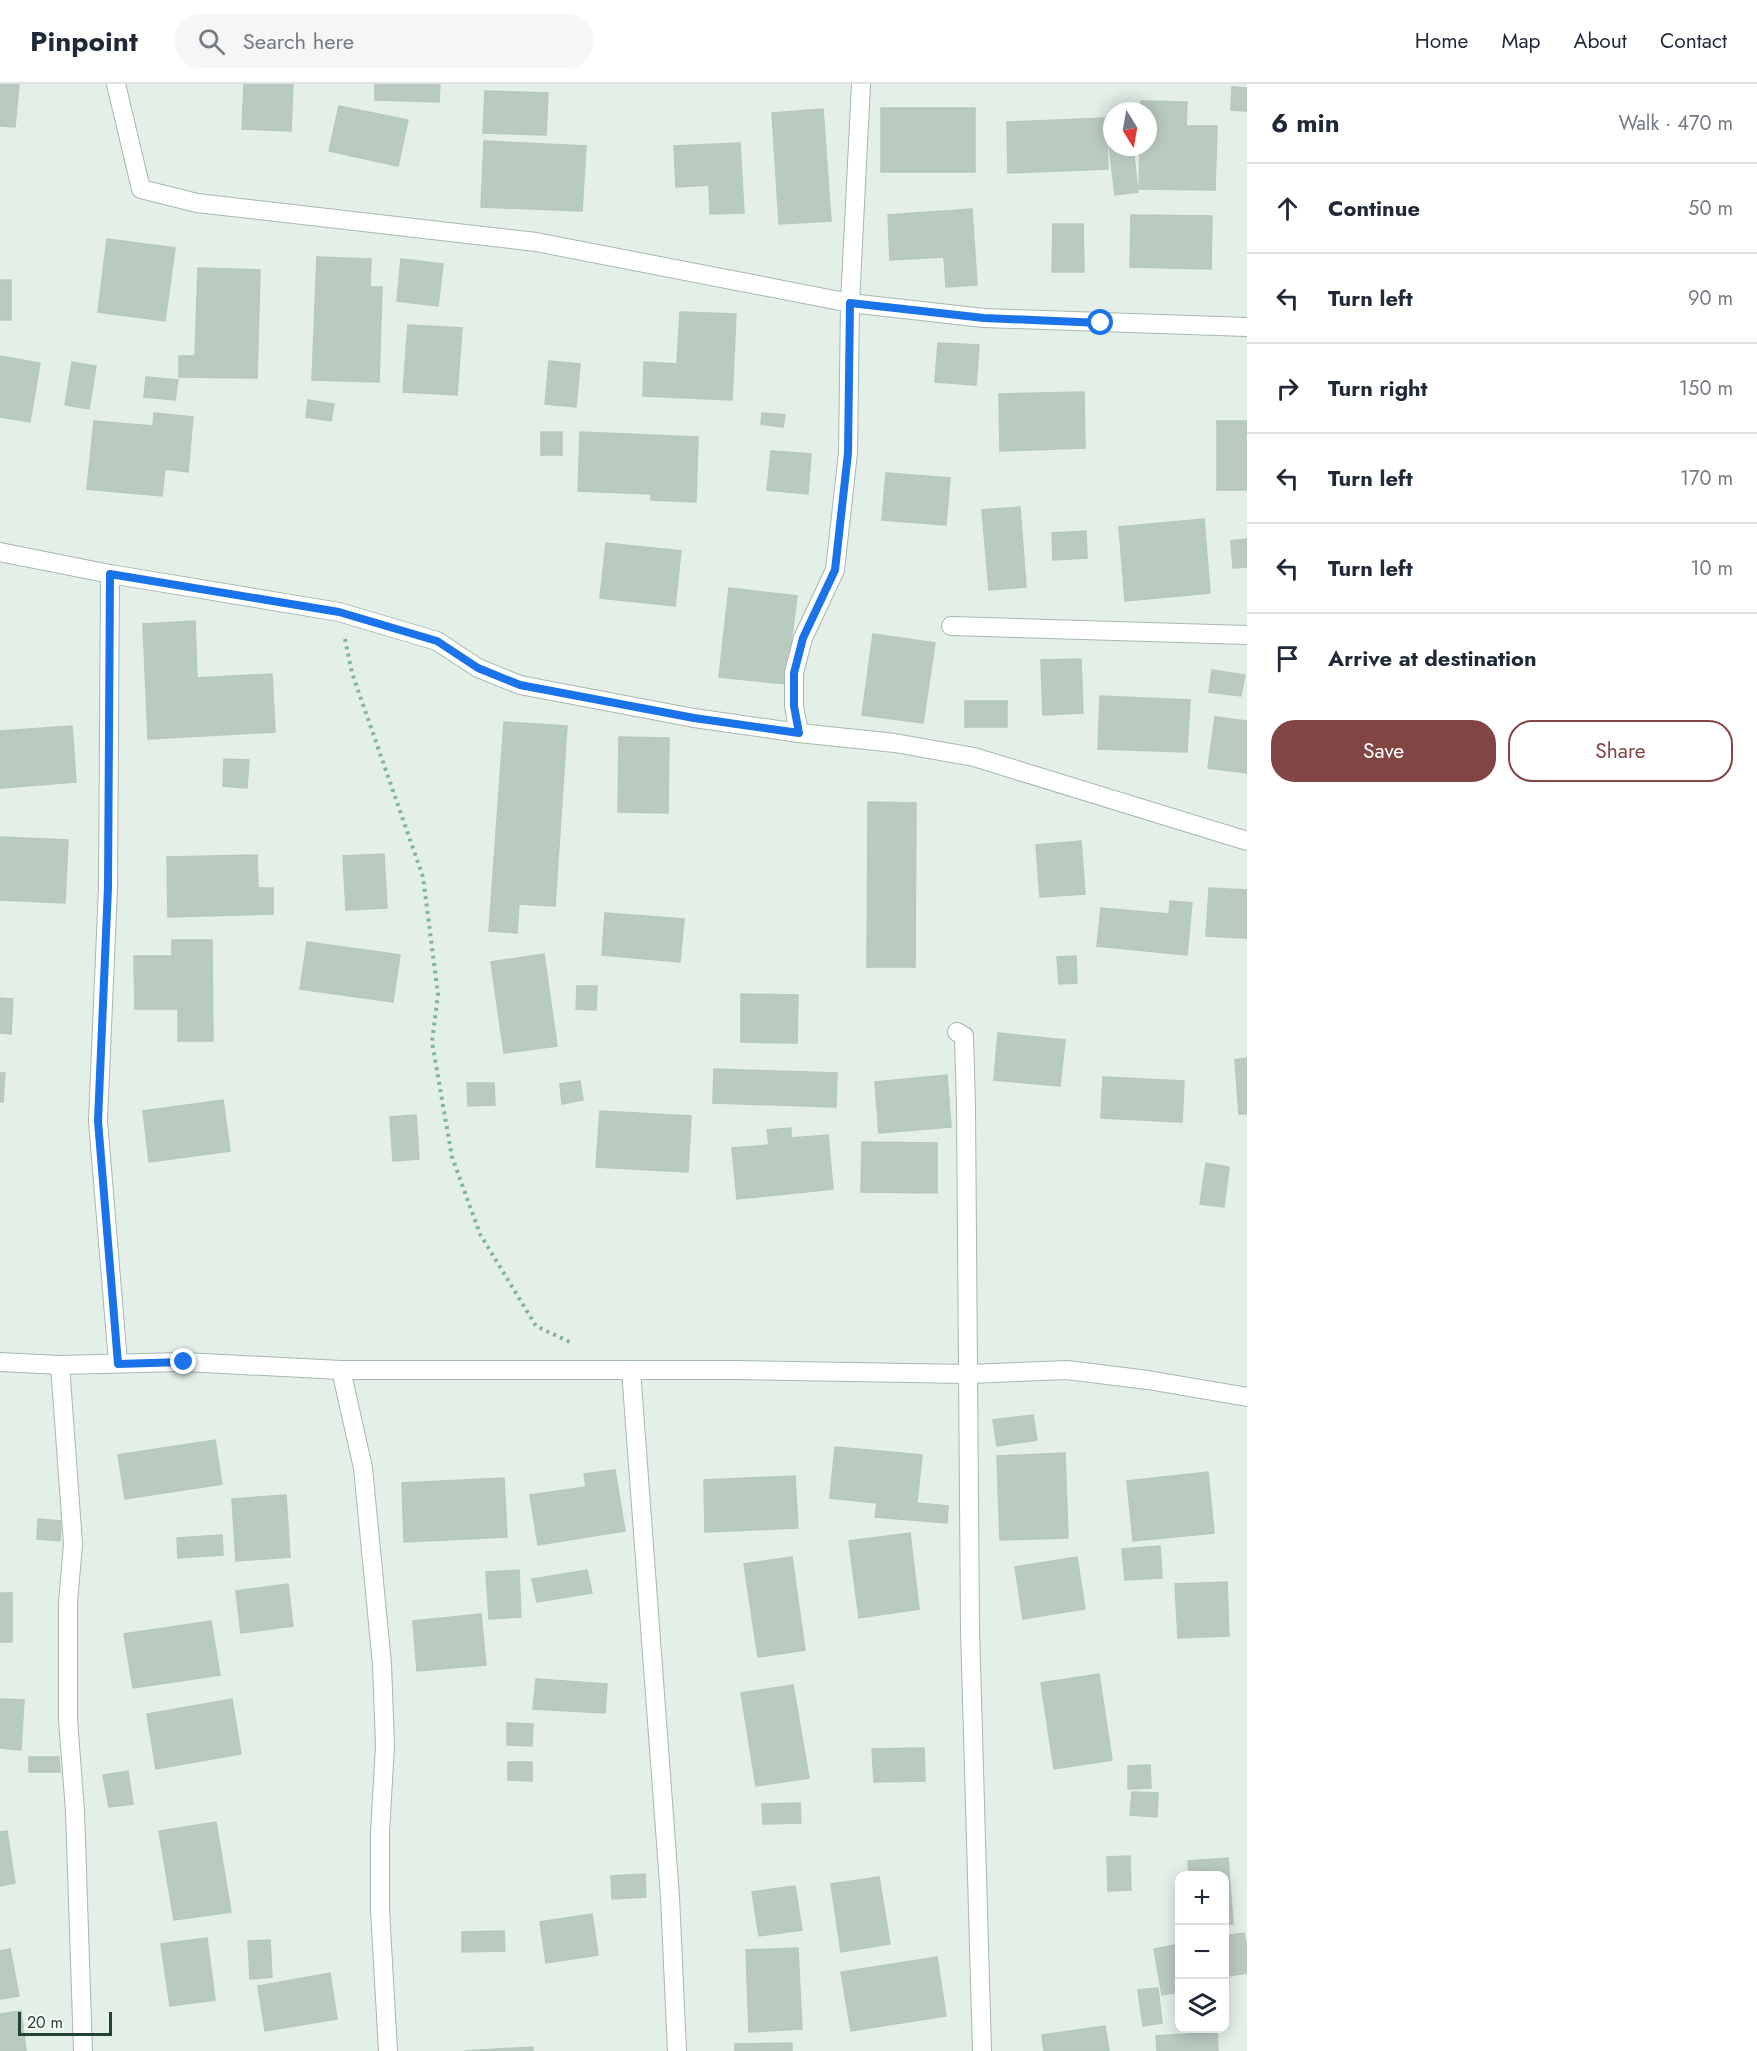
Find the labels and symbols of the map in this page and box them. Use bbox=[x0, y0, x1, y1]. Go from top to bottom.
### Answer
north arrow bbox=[1103, 102, 1157, 156]
route start bbox=[1087, 309, 1113, 335]
route end bbox=[170, 1348, 196, 1374]
scale bar bbox=[18, 2009, 112, 2036]

